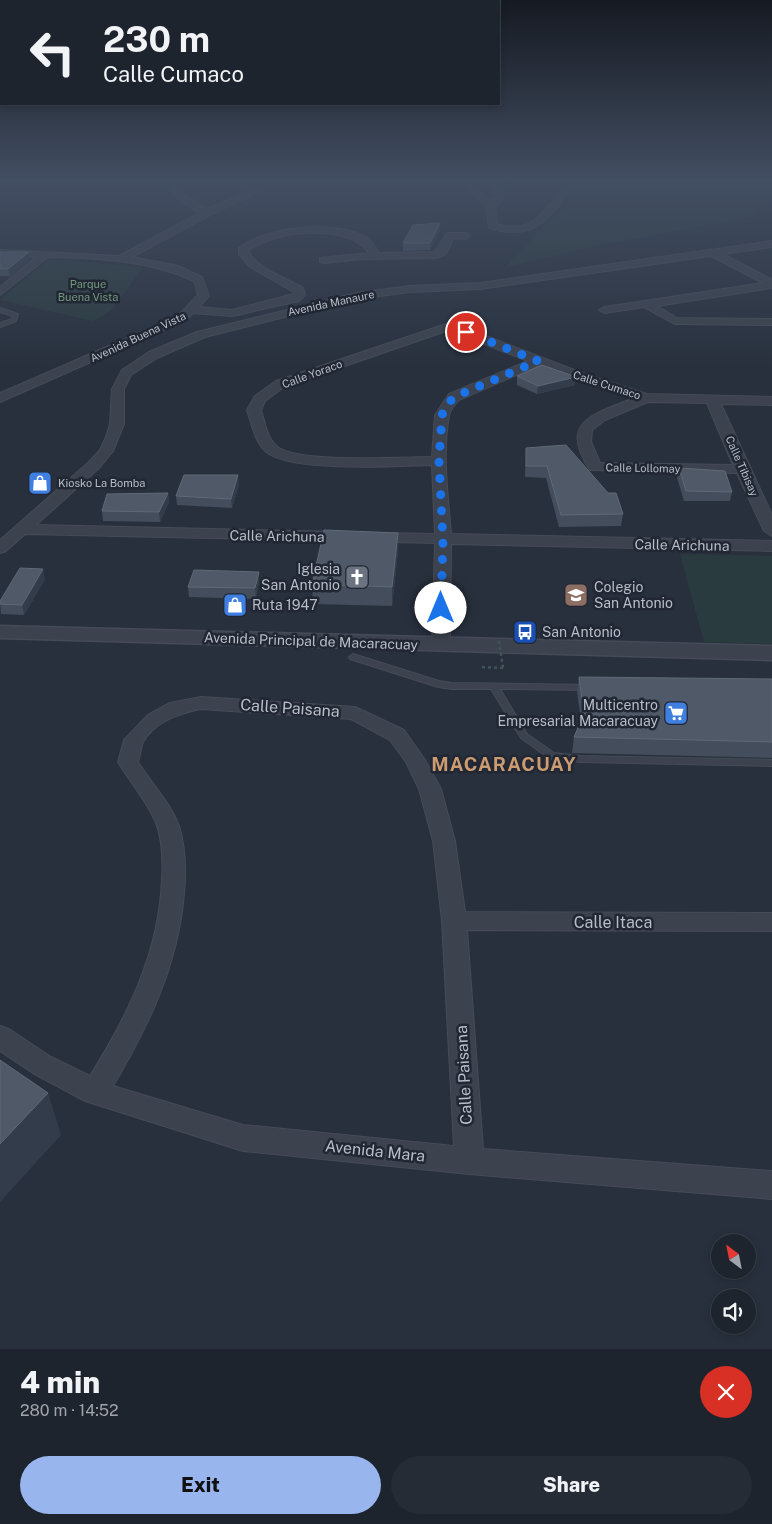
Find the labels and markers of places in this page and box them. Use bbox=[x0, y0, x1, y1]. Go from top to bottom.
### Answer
pin bbox=[445, 311, 487, 353]
shop icon: Kiosko La Bomba bbox=[27, 470, 53, 496]
place label: Kiosko La Bomba bbox=[58, 477, 145, 489]
place label: Iglesia San Antonio bbox=[261, 561, 340, 593]
church icon: Iglesia San Antonio bbox=[344, 564, 370, 590]
place label: Colegio San Antonio bbox=[594, 579, 673, 611]
school or university icon: Colegio San Antonio bbox=[563, 582, 589, 608]
shop icon: Ruta 1947 bbox=[222, 592, 248, 618]
place label: Ruta 1947 bbox=[252, 597, 318, 613]
bus stop icon: San Antonio bbox=[512, 619, 538, 645]
place label: San Antonio bbox=[542, 624, 621, 640]
place label: Multicentro Empresarial Macaracuay bbox=[498, 697, 658, 729]
supermarket icon: Multicentro Empresarial Macaracuay bbox=[663, 700, 689, 726]

